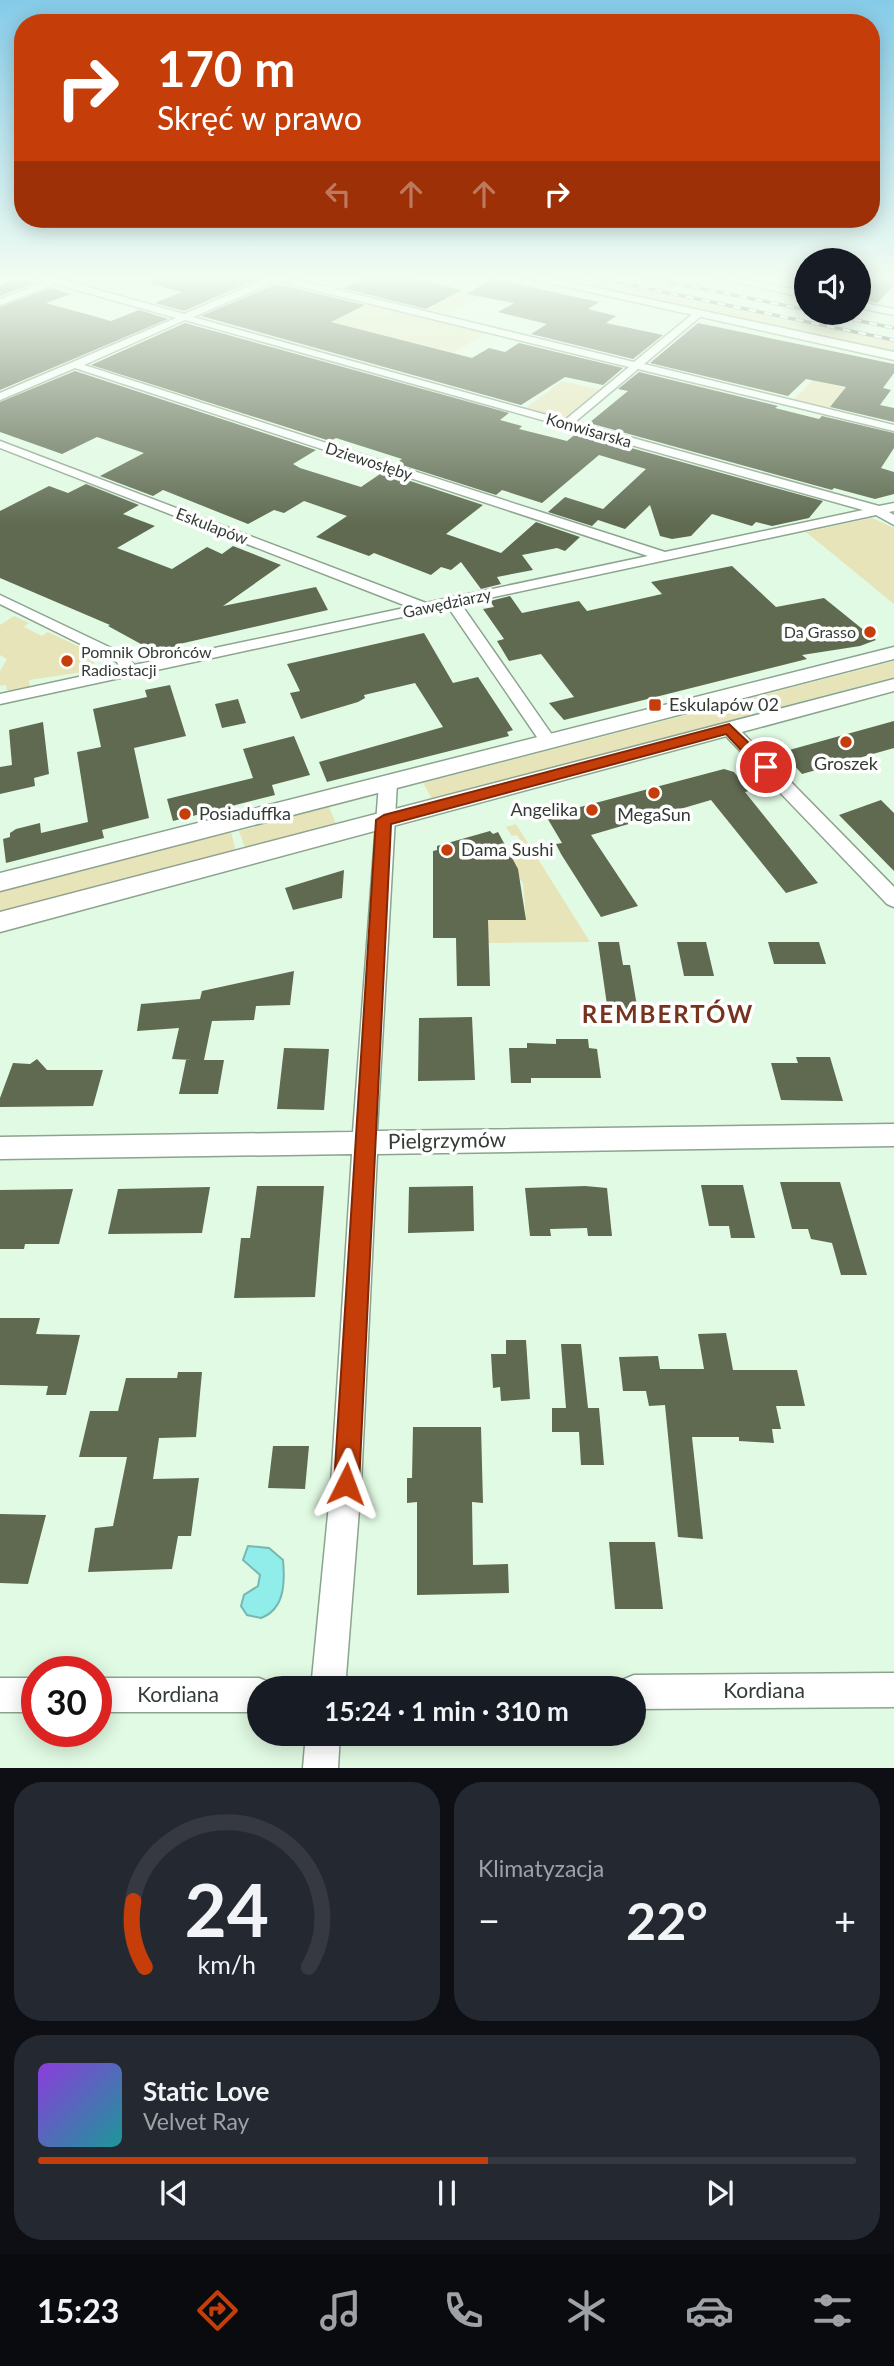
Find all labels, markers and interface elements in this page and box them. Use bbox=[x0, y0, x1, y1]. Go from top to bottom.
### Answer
text: 170 m bbox=[157, 39, 295, 97]
icon: right bbox=[42, 42, 133, 133]
text: Skręć w prawo bbox=[157, 98, 362, 137]
icon: left bbox=[319, 175, 357, 213]
icon: ahead bbox=[392, 175, 430, 213]
icon: ahead bbox=[465, 175, 503, 213]
icon: right bbox=[538, 175, 576, 213]
map controls bbox=[794, 248, 871, 325]
button: sound bbox=[794, 248, 871, 325]
street label: Konwisarska bbox=[544, 408, 634, 451]
street label: Dziewosłęby bbox=[323, 438, 416, 484]
street label: Eskulapów bbox=[174, 503, 251, 548]
street label: Gawędziarzy bbox=[401, 584, 493, 621]
place label: Da Grasso bbox=[784, 622, 856, 641]
marker: Da Grasso bbox=[862, 624, 878, 640]
place label: Pomnik Obrońców Radiostacji bbox=[81, 642, 212, 679]
marker: Pomnik Obrońców Radiostacji bbox=[59, 653, 75, 669]
place label: Eskulapów 02 bbox=[669, 693, 779, 715]
marker: Eskulapów 02 bbox=[647, 697, 663, 713]
marker: Groszek bbox=[838, 734, 854, 750]
pin bbox=[736, 737, 796, 797]
icon: arrive bbox=[747, 748, 785, 786]
place label: Groszek bbox=[814, 752, 879, 774]
marker: MegaSun bbox=[646, 785, 662, 801]
place label: Angelika bbox=[510, 798, 578, 820]
place label: Posiaduffka bbox=[199, 802, 291, 824]
marker: Angelika bbox=[584, 802, 600, 818]
place label: MegaSun bbox=[617, 803, 691, 825]
marker: Posiaduffka bbox=[177, 806, 193, 822]
place label: Dama Sushi bbox=[461, 838, 554, 860]
marker: Dama Sushi bbox=[439, 842, 455, 858]
district label: REMBERTÓW bbox=[582, 999, 754, 1028]
street label: Pielgrzymów bbox=[388, 1126, 507, 1153]
position arrow bbox=[309, 1447, 383, 1521]
speed limit sign: 30 bbox=[21, 1656, 112, 1747]
street label: Kordiana bbox=[723, 1677, 805, 1702]
street label: Kordiana bbox=[137, 1681, 219, 1706]
text: 15:24 · 1 min · 310 m bbox=[324, 1695, 569, 1727]
text: Klimatyzacja bbox=[478, 1854, 604, 1882]
text: 24 bbox=[185, 1866, 269, 1954]
text: 22° bbox=[626, 1889, 708, 1951]
text: − bbox=[478, 1897, 500, 1943]
text: + bbox=[834, 1897, 856, 1943]
text: km/h bbox=[198, 1949, 256, 1979]
text: Static Love bbox=[143, 2075, 270, 2107]
text: Velvet Ray bbox=[143, 2107, 249, 2135]
icon: previous bbox=[155, 2174, 193, 2212]
icon: pause bbox=[428, 2174, 466, 2212]
icon: next bbox=[701, 2174, 739, 2212]
icon: directions bbox=[193, 2286, 242, 2335]
icon: music bbox=[316, 2286, 365, 2335]
icon: phone bbox=[439, 2286, 488, 2335]
icon: climate bbox=[562, 2286, 611, 2335]
icon: car bbox=[685, 2286, 734, 2335]
icon: filters bbox=[808, 2286, 857, 2335]
text: 15:23 bbox=[37, 2291, 119, 2330]

